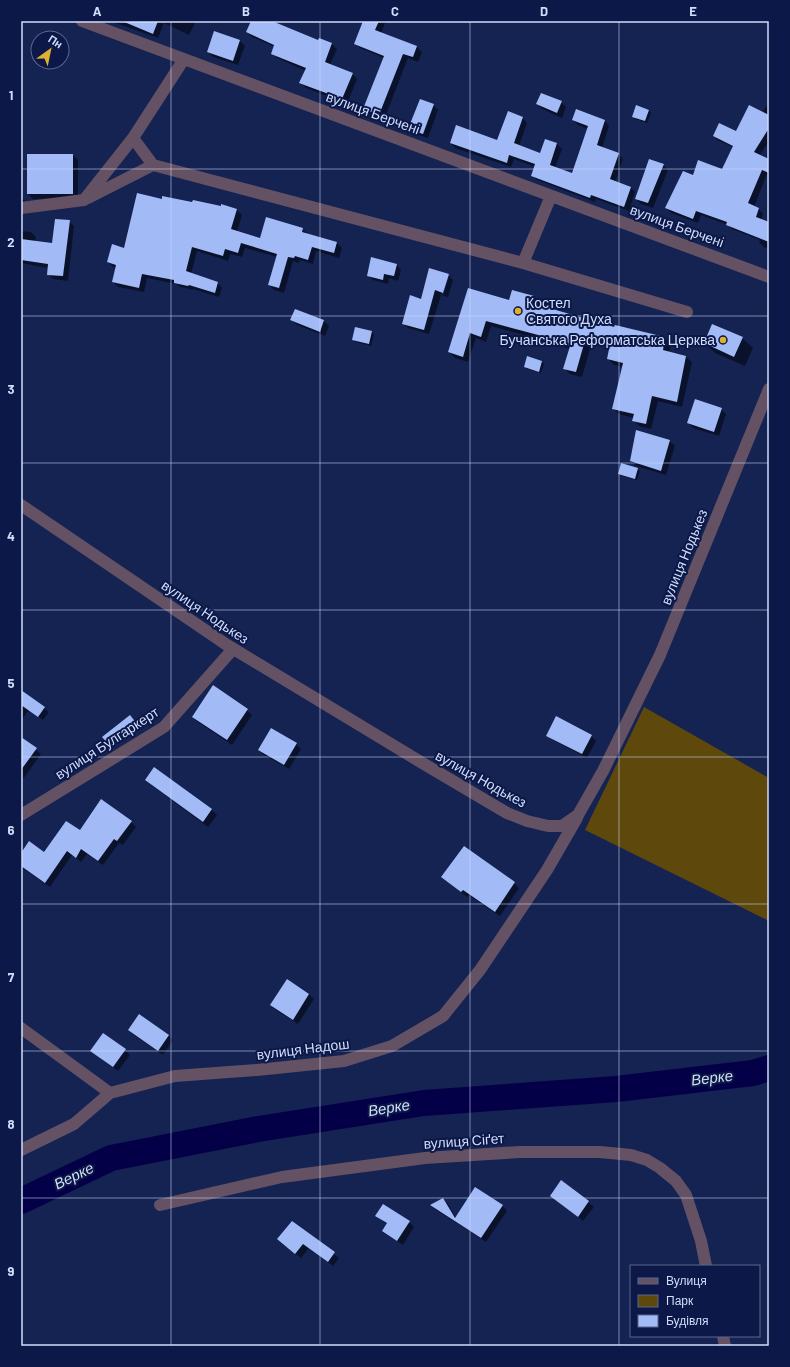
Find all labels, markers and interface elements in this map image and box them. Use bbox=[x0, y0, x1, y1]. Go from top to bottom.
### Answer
text: A bbox=[93, 3, 102, 19]
text: B bbox=[242, 3, 250, 19]
text: C bbox=[391, 3, 399, 19]
text: D bbox=[540, 3, 548, 19]
text: E bbox=[689, 3, 697, 19]
north arrow bbox=[30, 30, 70, 70]
text: Пн bbox=[46, 32, 65, 51]
text: 1 bbox=[9, 87, 13, 103]
street label: вулиця Берчені bbox=[324, 88, 422, 137]
street label: вулиця Берчені bbox=[628, 201, 726, 250]
text: 2 bbox=[7, 234, 15, 250]
place label: Костел Святого Духа bbox=[526, 294, 612, 327]
marker: Костел Святого Духа bbox=[513, 306, 523, 316]
place label: Бучанська Реформатська Церква bbox=[500, 331, 715, 348]
marker: Бучанська Реформатська Церква bbox=[718, 335, 728, 345]
text: 3 bbox=[7, 381, 15, 397]
street label: вулиця Нодькез bbox=[657, 507, 710, 607]
text: 4 bbox=[7, 528, 15, 544]
street label: вулиця Нодькез bbox=[158, 576, 252, 647]
text: 5 bbox=[7, 675, 15, 691]
street label: вулиця Булгаркерт bbox=[52, 702, 162, 782]
street label: вулиця Нодькез bbox=[433, 747, 530, 811]
text: 6 bbox=[8, 822, 15, 838]
text: 7 bbox=[8, 969, 15, 985]
street label: вулиця Надош bbox=[256, 1034, 350, 1063]
water label: Верке bbox=[690, 1066, 734, 1089]
water label: Верке bbox=[367, 1095, 411, 1119]
text: 8 bbox=[7, 1116, 15, 1132]
street label: вулиця Сіґет bbox=[423, 1129, 506, 1152]
water label: Верке bbox=[51, 1158, 96, 1192]
text: 9 bbox=[8, 1263, 15, 1279]
legend bbox=[630, 1265, 760, 1337]
text: Вулиця bbox=[666, 1273, 707, 1288]
text: Парк bbox=[666, 1293, 694, 1308]
text: Будівля bbox=[666, 1313, 708, 1328]

